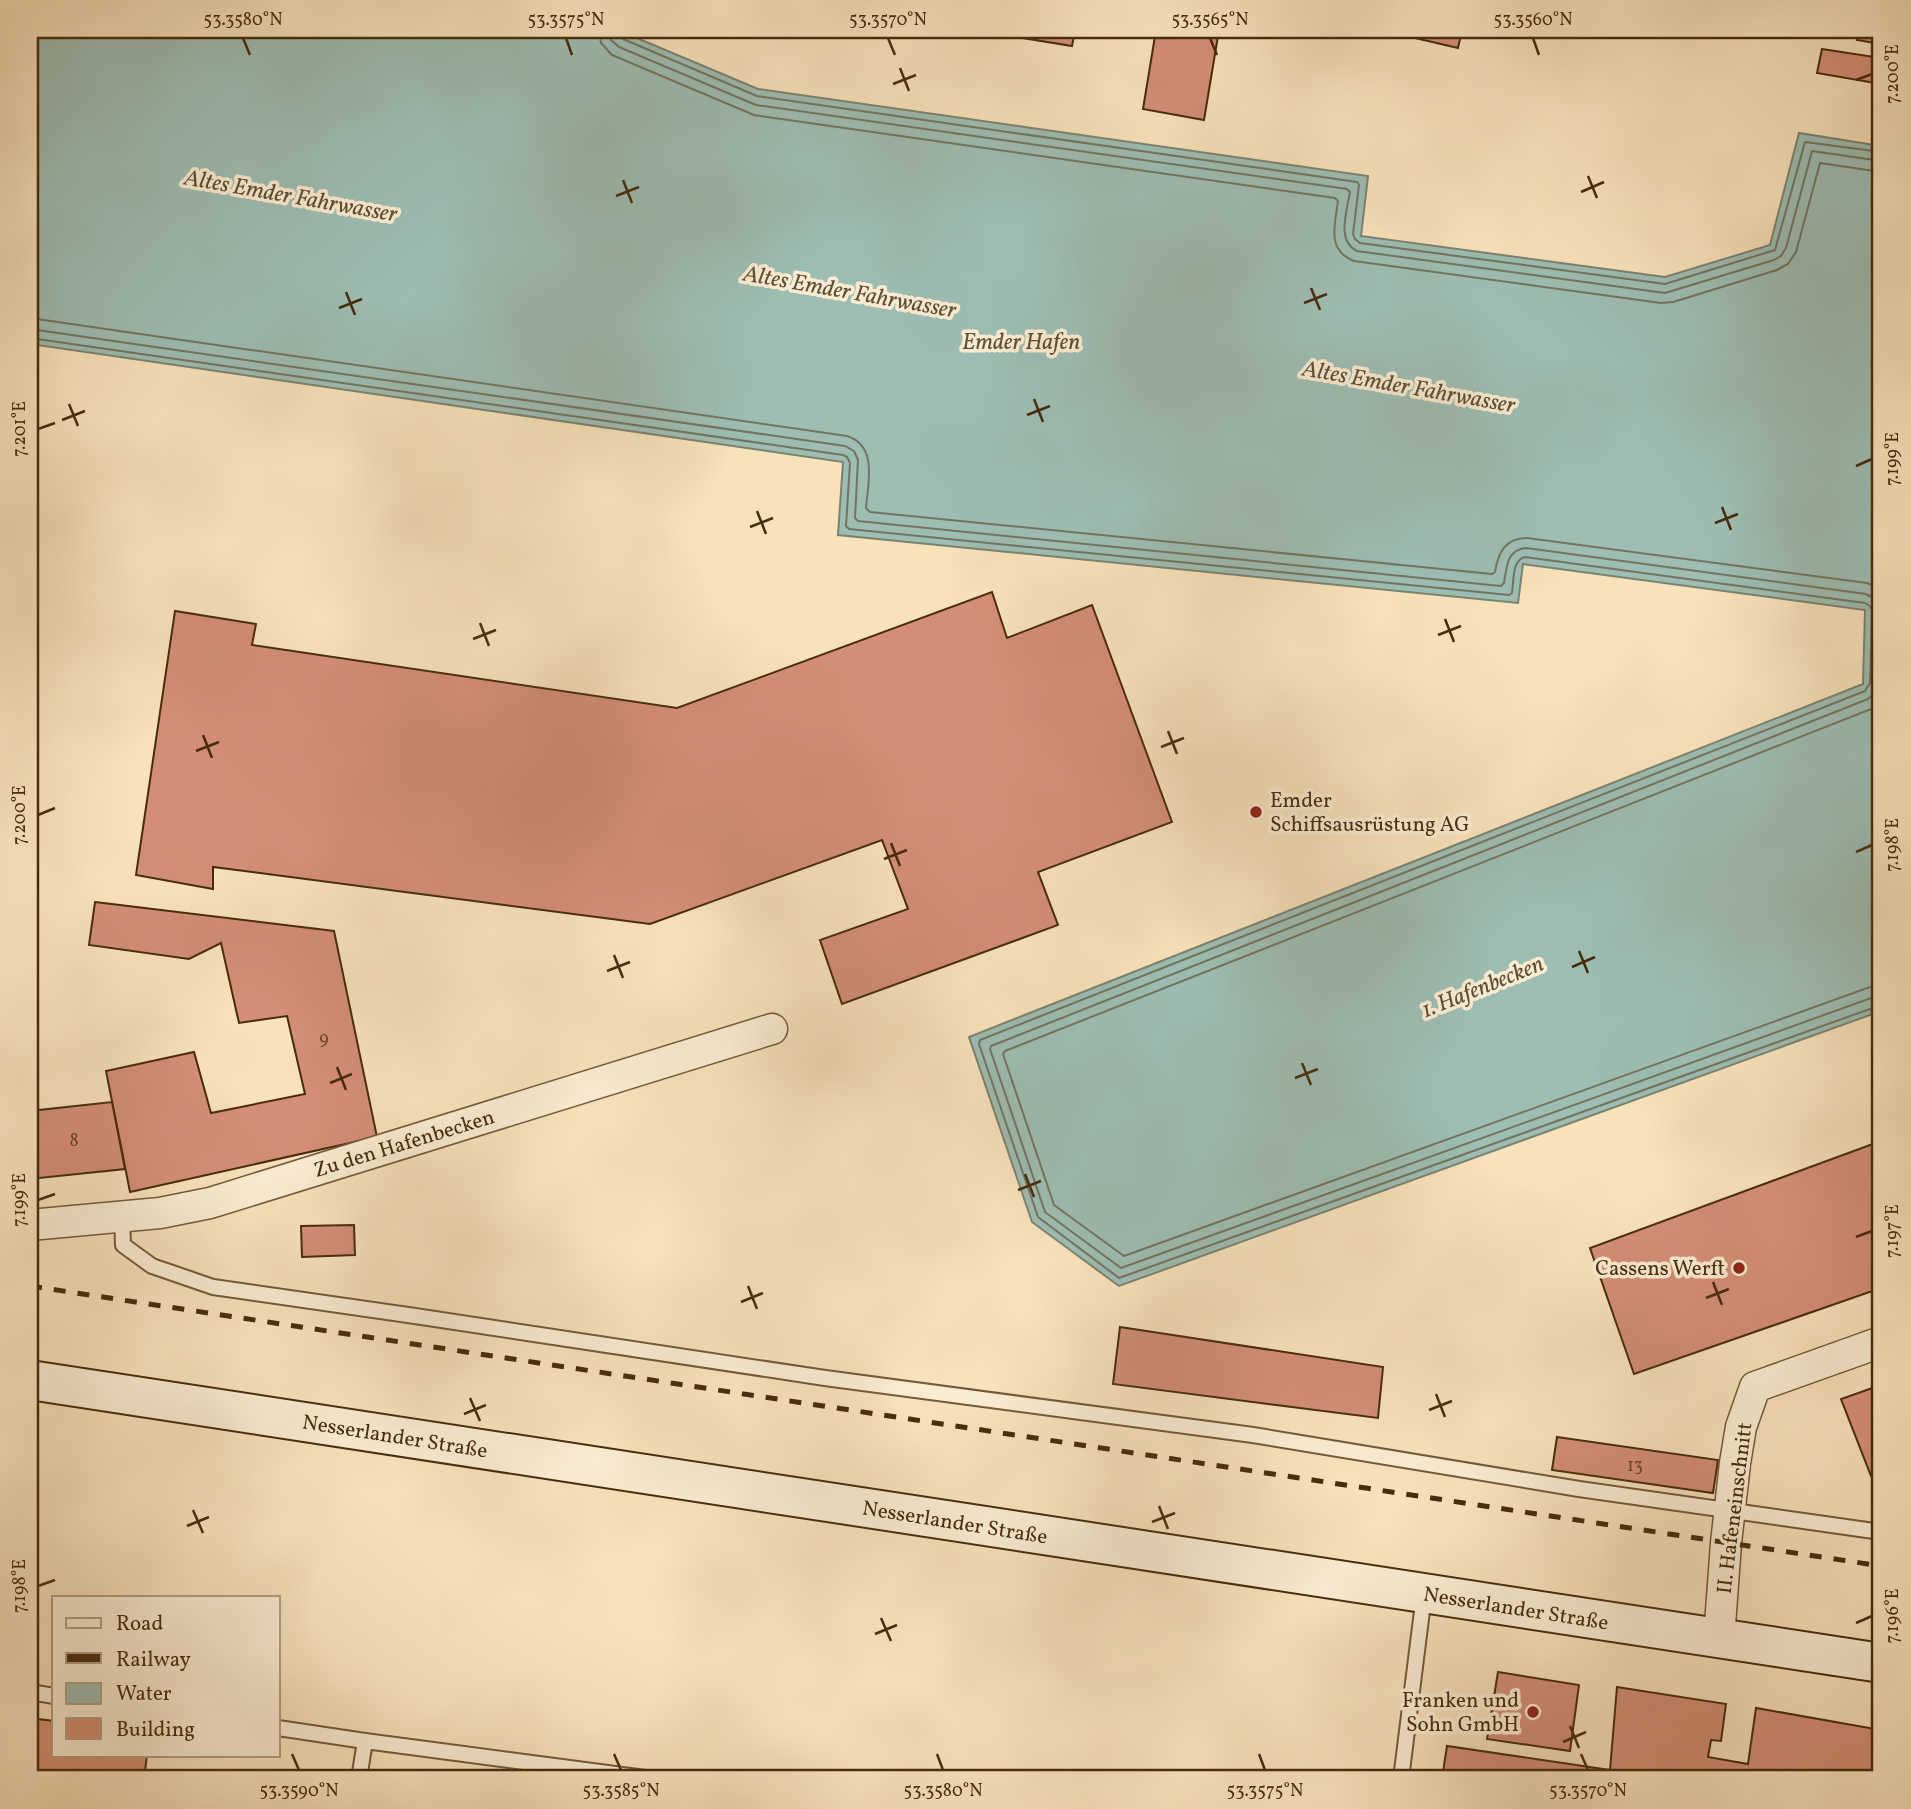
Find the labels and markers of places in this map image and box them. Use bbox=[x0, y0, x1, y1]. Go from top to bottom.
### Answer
place label: Emder Schiffsausrüstung AG bbox=[1270, 787, 1470, 840]
marker: Emder Schiffsausrüstung AG bbox=[1248, 804, 1264, 820]
place label: Cassens Werft bbox=[1595, 1255, 1725, 1284]
marker: Cassens Werft bbox=[1731, 1260, 1747, 1276]
place label: Franken und Sohn GmbH bbox=[1402, 1687, 1519, 1740]
marker: Franken und Sohn GmbH bbox=[1525, 1704, 1541, 1720]

